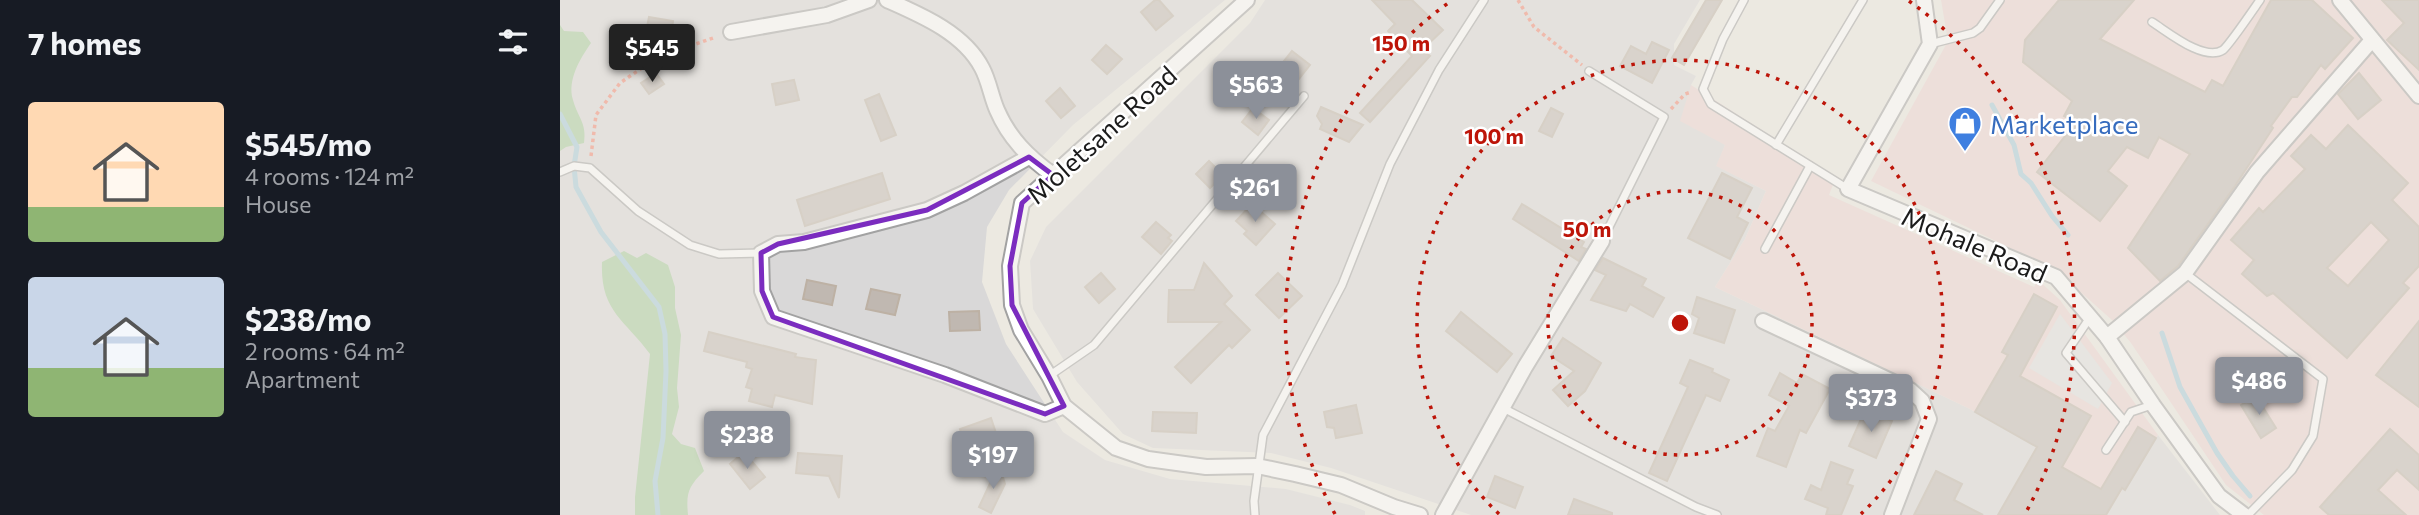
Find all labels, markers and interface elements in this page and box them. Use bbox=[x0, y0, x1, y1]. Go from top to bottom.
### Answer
icon: filters bbox=[494, 23, 532, 61]
text: 7 homes bbox=[28, 24, 141, 61]
pin: $545 bbox=[611, 24, 693, 84]
text: 150 m bbox=[1372, 30, 1430, 55]
text: $545 bbox=[625, 33, 679, 61]
street label: Moletsane Road bbox=[1020, 59, 1182, 209]
pin: $563 bbox=[1215, 61, 1297, 121]
text: $563 bbox=[1229, 70, 1283, 98]
shop icon: Marketplace bbox=[1946, 104, 1984, 153]
place label: Marketplace bbox=[1990, 108, 2138, 139]
text: 100 m bbox=[1464, 123, 1524, 148]
text: $545/mo bbox=[245, 125, 372, 162]
icon: home bbox=[84, 130, 168, 214]
text: 4 rooms · 124 m² bbox=[245, 162, 414, 190]
pin: $261 bbox=[1214, 164, 1296, 224]
text: $261 bbox=[1230, 173, 1280, 201]
text: House bbox=[245, 190, 311, 218]
street label: Mohale Road bbox=[1898, 199, 2052, 289]
text: 50 m bbox=[1563, 216, 1611, 241]
text: $238/mo bbox=[245, 300, 371, 337]
icon: home bbox=[84, 305, 168, 389]
centre of rings bbox=[1668, 311, 1692, 335]
text: 2 rooms · 64 m² bbox=[245, 337, 405, 365]
pin: $486 bbox=[2218, 358, 2300, 417]
text: Apartment bbox=[245, 365, 360, 393]
text: $486 bbox=[2231, 366, 2287, 394]
pin: $373 bbox=[1830, 374, 1912, 434]
text: $373 bbox=[1845, 383, 1897, 411]
pin: $238 bbox=[706, 412, 788, 471]
text: $238 bbox=[720, 420, 774, 448]
pin: $197 bbox=[952, 432, 1034, 491]
text: $197 bbox=[968, 440, 1018, 468]

